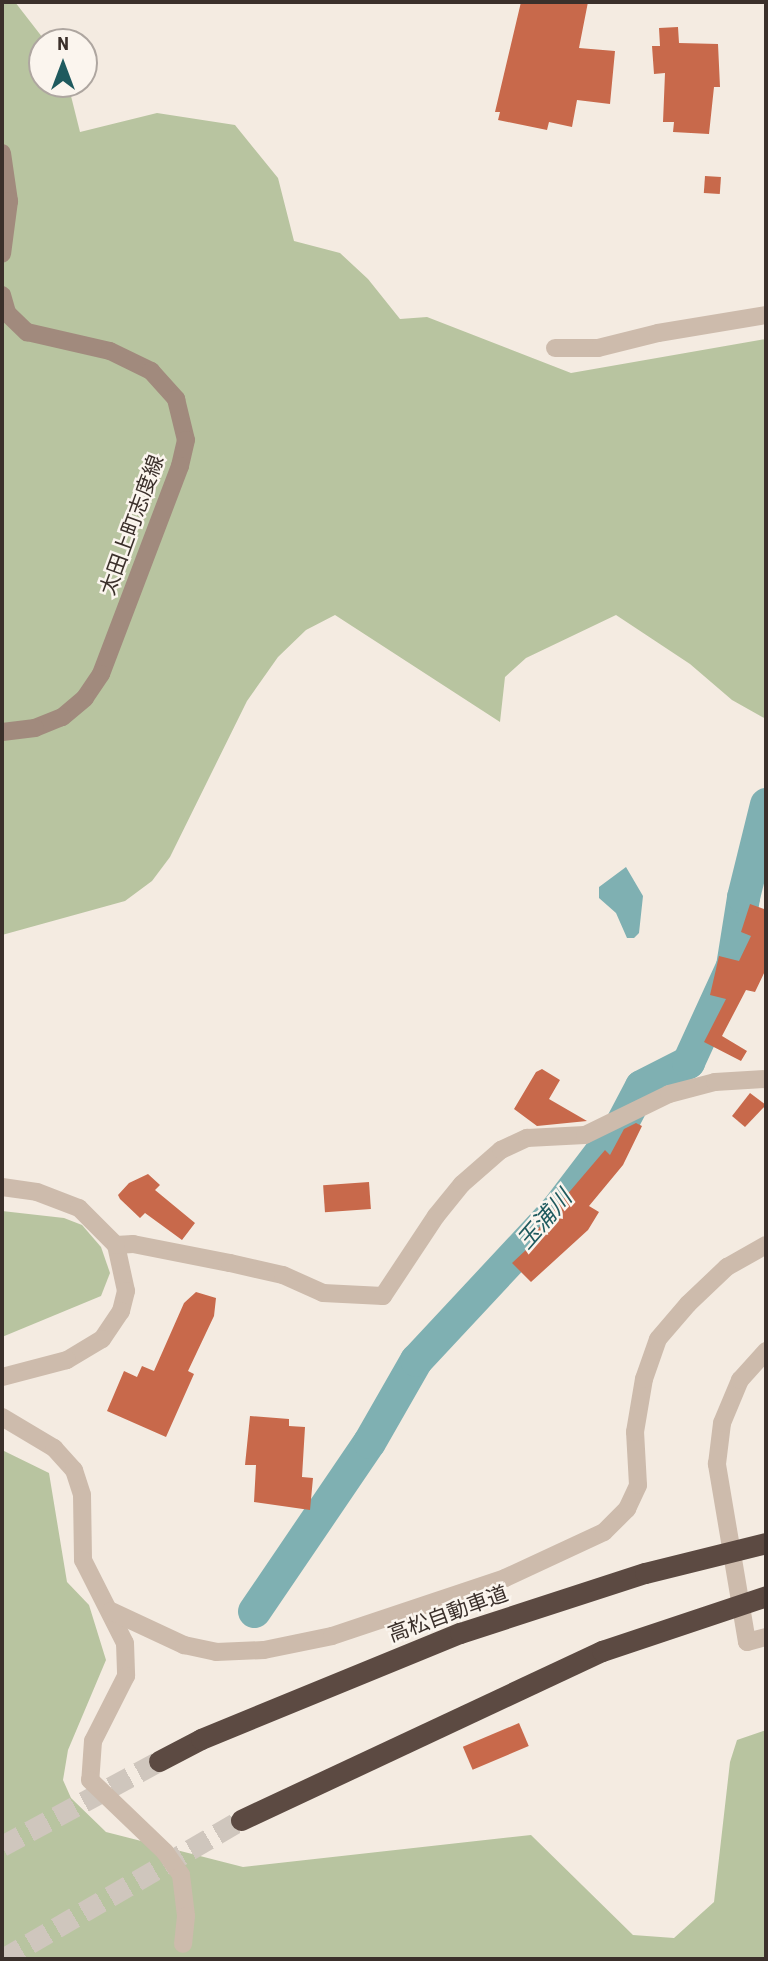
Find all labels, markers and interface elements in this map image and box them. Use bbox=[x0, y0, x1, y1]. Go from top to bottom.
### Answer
north arrow bbox=[28, 28, 98, 98]
text: N bbox=[57, 32, 69, 55]
street label: 太田上町志度線 bbox=[95, 452, 169, 598]
water label: 玉浦川 bbox=[512, 1185, 578, 1255]
street label: 高松自動車道 bbox=[384, 1581, 512, 1647]

